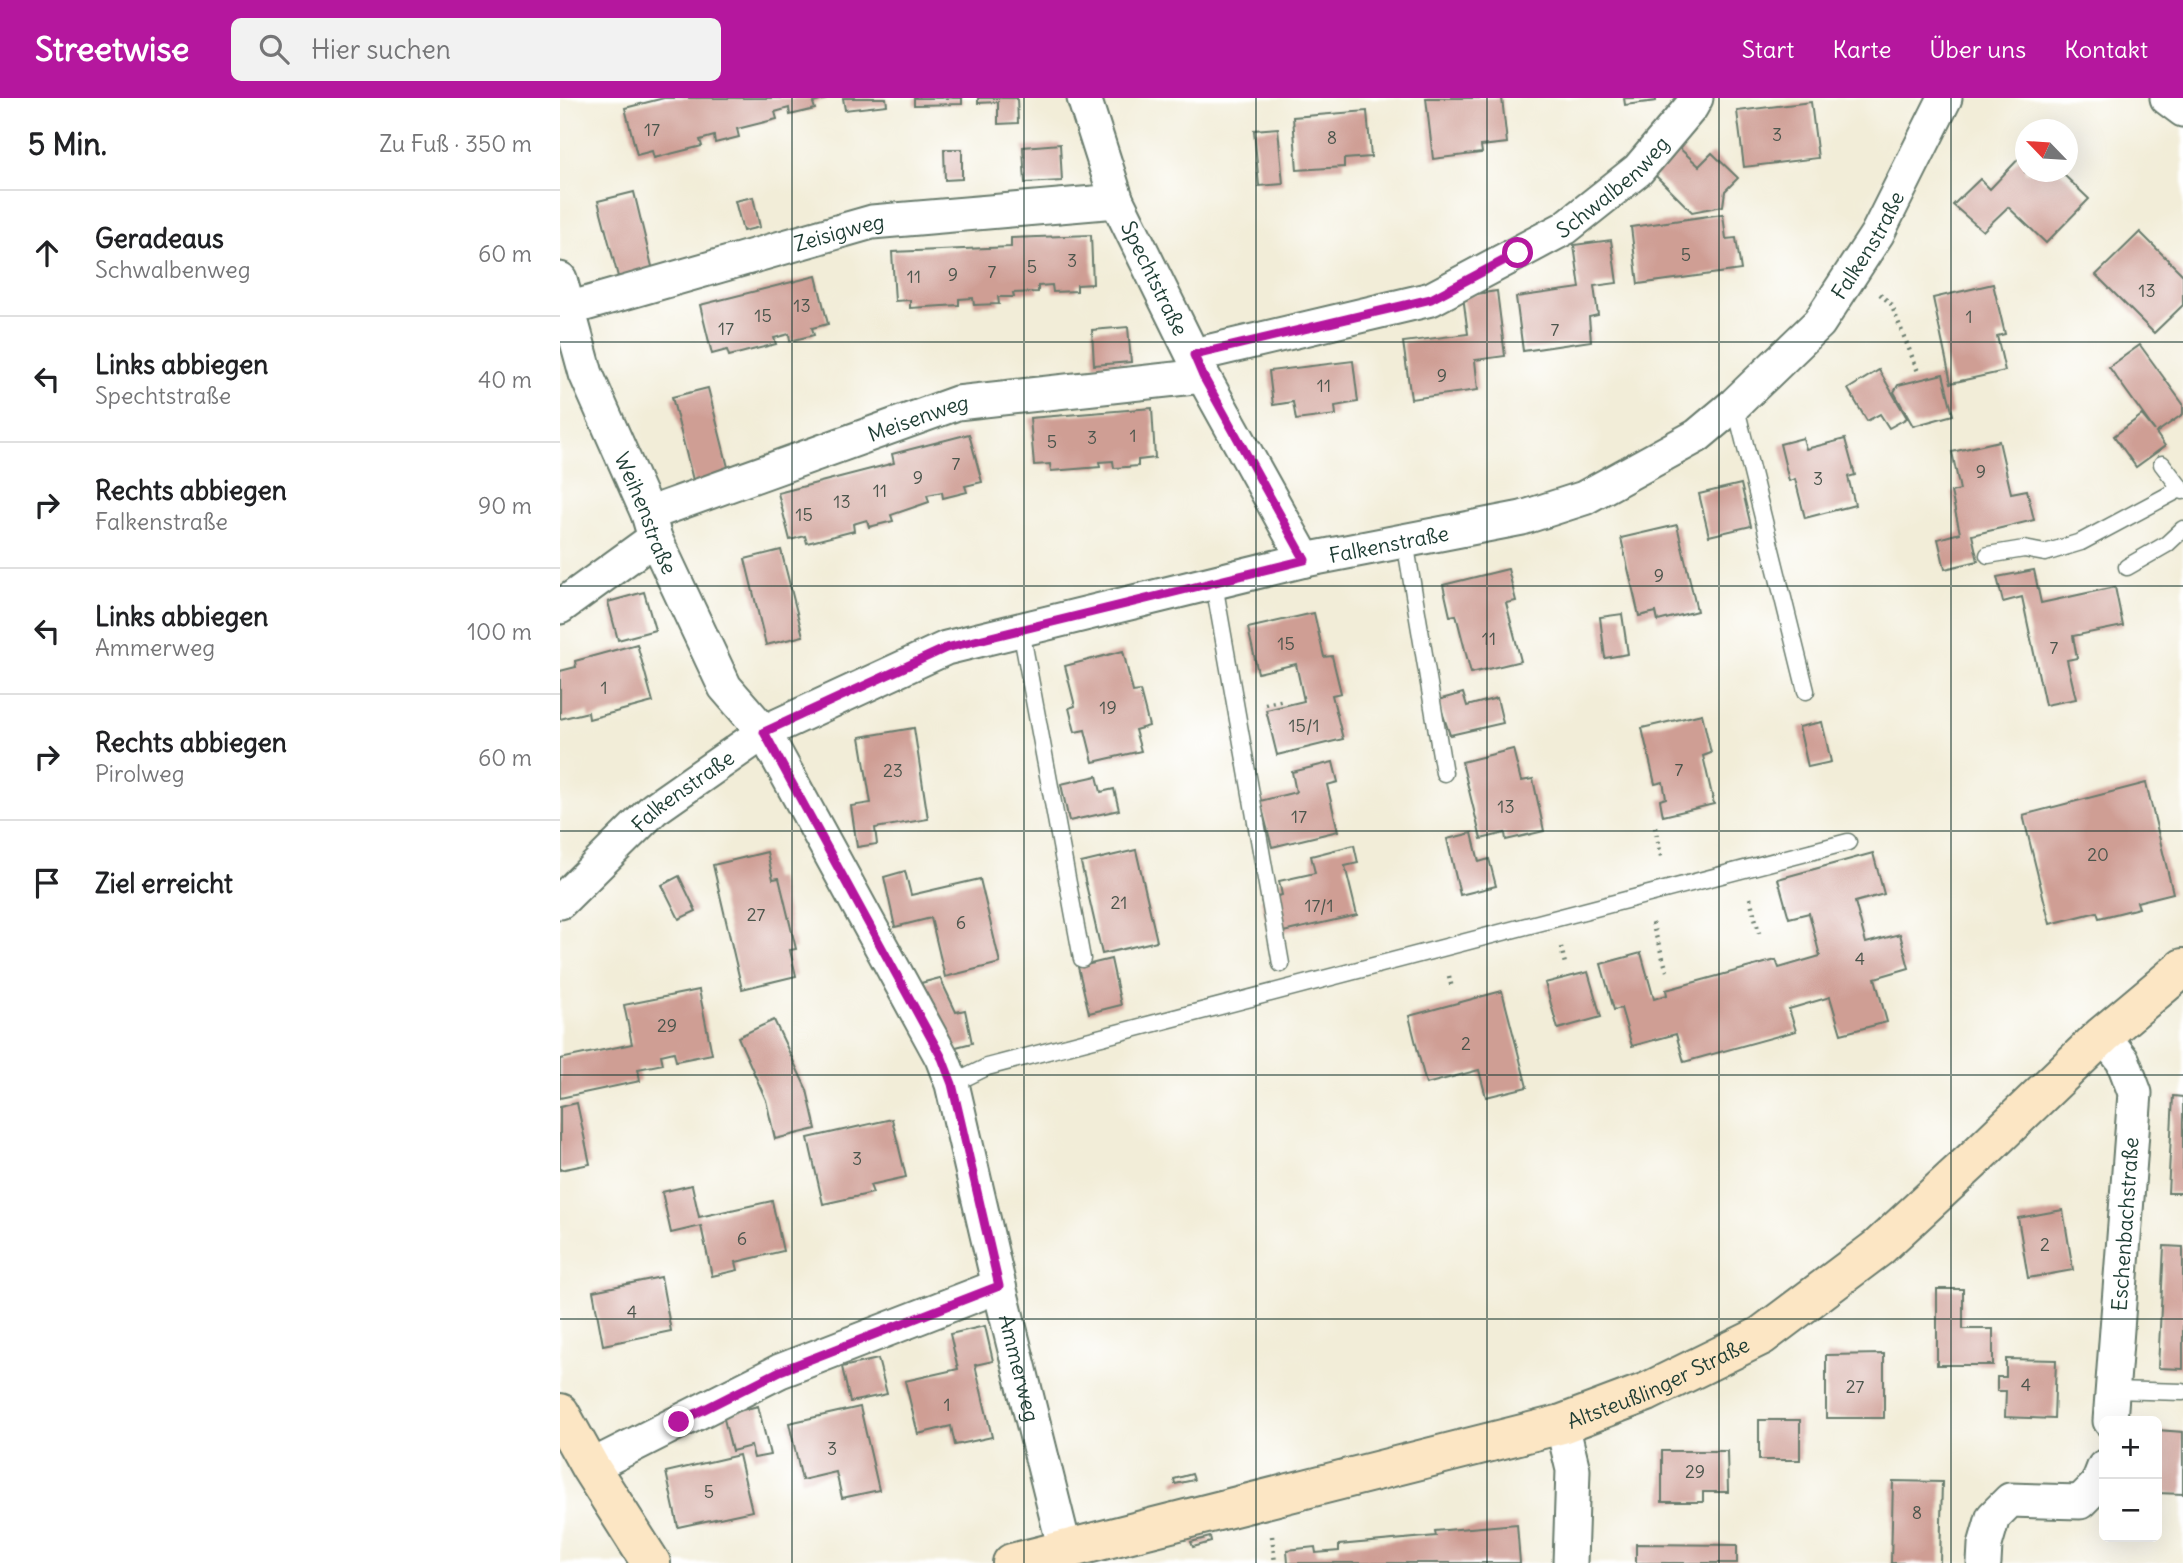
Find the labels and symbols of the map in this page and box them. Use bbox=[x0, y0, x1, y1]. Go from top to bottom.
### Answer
house number: 17 bbox=[644, 118, 660, 141]
north arrow bbox=[2015, 119, 2078, 182]
house number: 3 bbox=[1772, 123, 1782, 146]
house number: 8 bbox=[1327, 126, 1337, 149]
street label: Schwalbenweg bbox=[1551, 130, 1674, 244]
street label: Falkenstraße bbox=[1825, 186, 1910, 304]
street label: Zeisigweg bbox=[791, 208, 885, 257]
street label: Spechtstraße bbox=[1115, 216, 1194, 340]
route start bbox=[1502, 237, 1533, 268]
house number: 5 bbox=[1681, 243, 1691, 266]
house number: 3 bbox=[1067, 249, 1077, 272]
house number: 5 bbox=[1027, 255, 1037, 278]
house number: 7 bbox=[988, 260, 997, 283]
house number: 9 bbox=[948, 263, 958, 286]
house number: 11 bbox=[907, 265, 921, 288]
house number: 13 bbox=[2138, 279, 2156, 302]
house number: 13 bbox=[793, 294, 811, 317]
house number: 15 bbox=[754, 304, 772, 327]
house number: 1 bbox=[1965, 305, 1973, 328]
house number: 17 bbox=[718, 317, 734, 340]
house number: 7 bbox=[1551, 318, 1560, 341]
house number: 9 bbox=[1437, 364, 1447, 387]
house number: 11 bbox=[1317, 374, 1331, 397]
street label: Meisenweg bbox=[864, 388, 970, 447]
house number: 1 bbox=[1129, 424, 1137, 447]
house number: 3 bbox=[1087, 426, 1097, 449]
house number: 5 bbox=[1047, 430, 1057, 453]
street label: Weihenstraße bbox=[609, 448, 683, 578]
house number: 7 bbox=[952, 452, 961, 475]
house number: 9 bbox=[1976, 460, 1986, 483]
house number: 9 bbox=[913, 466, 923, 489]
house number: 3 bbox=[1813, 467, 1823, 490]
house number: 11 bbox=[873, 479, 887, 502]
house number: 13 bbox=[833, 490, 851, 513]
house number: 15 bbox=[795, 503, 813, 526]
street label: Falkenstraße bbox=[1327, 519, 1451, 569]
house number: 9 bbox=[1654, 564, 1664, 587]
house number: 11 bbox=[1482, 627, 1496, 650]
house number: 15 bbox=[1277, 632, 1295, 655]
house number: 7 bbox=[2050, 636, 2059, 659]
house number: 1 bbox=[600, 676, 608, 699]
house number: 19 bbox=[1099, 696, 1117, 719]
house number: 15/1 bbox=[1288, 714, 1320, 737]
street label: Falkenstraße bbox=[625, 744, 739, 838]
house number: 7 bbox=[1675, 758, 1684, 781]
house number: 23 bbox=[883, 759, 903, 782]
house number: 13 bbox=[1497, 795, 1515, 818]
house number: 17 bbox=[1291, 805, 1307, 828]
house number: 20 bbox=[2087, 843, 2109, 866]
house number: 21 bbox=[1110, 891, 1128, 914]
house number: 17/1 bbox=[1304, 894, 1334, 917]
house number: 27 bbox=[747, 903, 766, 926]
house number: 6 bbox=[956, 911, 966, 934]
house number: 4 bbox=[1855, 947, 1865, 970]
house number: 29 bbox=[657, 1014, 677, 1037]
house number: 2 bbox=[1461, 1032, 1471, 1055]
street label: Eschenbachstraße bbox=[2105, 1136, 2145, 1312]
house number: 3 bbox=[852, 1147, 862, 1170]
house number: 6 bbox=[737, 1227, 747, 1250]
house number: 2 bbox=[2040, 1233, 2050, 1256]
house number: 4 bbox=[627, 1300, 637, 1323]
street label: Ammerweg bbox=[993, 1311, 1046, 1425]
street label: Altsteußlinger Straße bbox=[1563, 1330, 1754, 1434]
house number: 4 bbox=[2021, 1373, 2031, 1396]
house number: 27 bbox=[1846, 1375, 1865, 1398]
house number: 1 bbox=[943, 1393, 951, 1416]
route end bbox=[663, 1406, 694, 1437]
house number: 3 bbox=[827, 1437, 837, 1460]
house number: 29 bbox=[1685, 1460, 1705, 1483]
house number: 5 bbox=[704, 1480, 714, 1503]
house number: 8 bbox=[1912, 1501, 1922, 1524]

